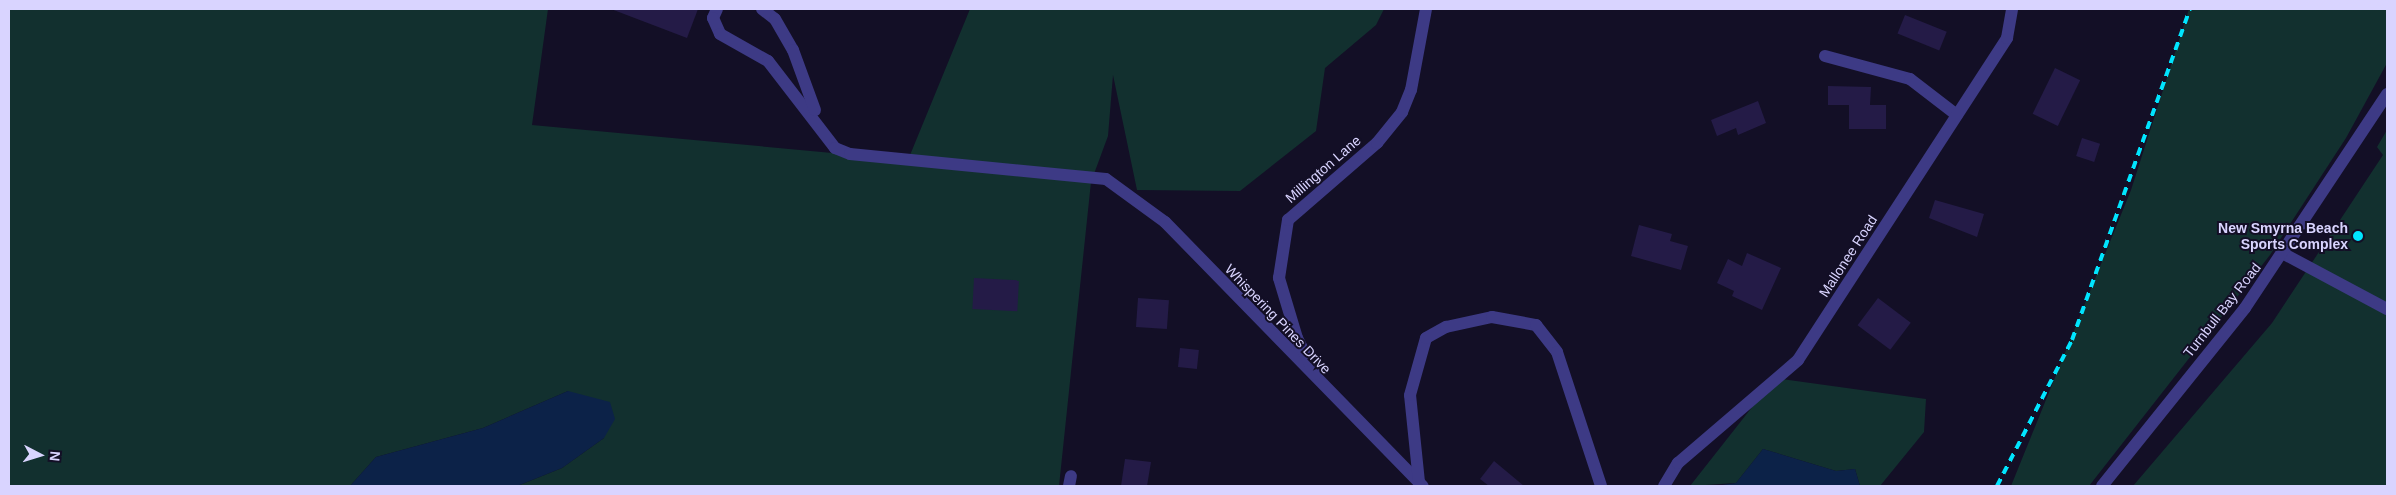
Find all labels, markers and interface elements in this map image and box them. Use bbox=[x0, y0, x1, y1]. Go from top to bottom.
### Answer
street label: Millington Lane bbox=[1282, 132, 1364, 206]
street label: Mallonee Road bbox=[1815, 212, 1881, 300]
place label: New Smyrna Beach Sports Complex bbox=[2218, 220, 2348, 252]
marker: New Smyrna Beach Sports Complex bbox=[2352, 230, 2364, 242]
street label: Turnbull Bay Road bbox=[2180, 259, 2264, 361]
street label: Whispering Pines Drive bbox=[1221, 261, 1335, 377]
north arrow bbox=[15, 430, 65, 480]
text: N bbox=[47, 451, 63, 462]

